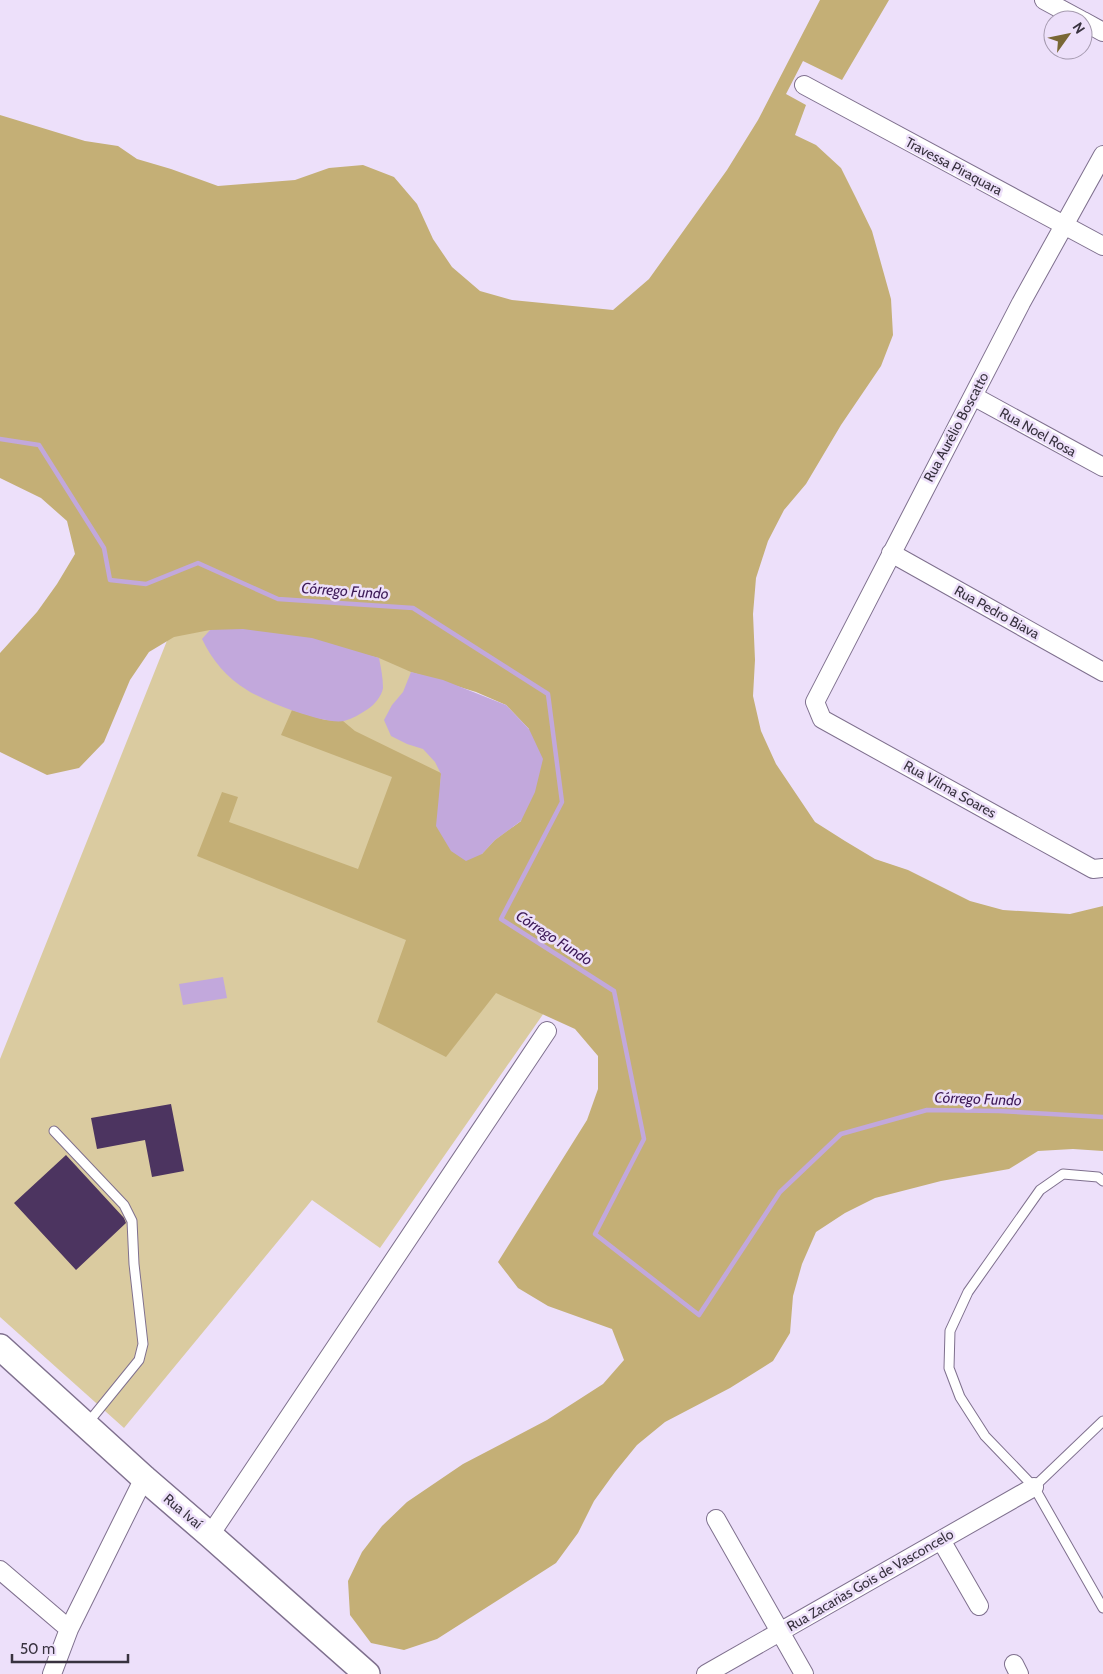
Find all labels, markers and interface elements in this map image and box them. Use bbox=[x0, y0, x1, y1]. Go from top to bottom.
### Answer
north arrow bbox=[1043, 10, 1093, 60]
text: N bbox=[1069, 19, 1089, 37]
street label: Travessa Piraquara bbox=[902, 133, 1006, 199]
street label: Rua Aurélio Boscatto bbox=[919, 369, 993, 485]
street label: Rua Noel Rosa bbox=[997, 404, 1080, 461]
water label: Córrego Fundo bbox=[301, 579, 389, 603]
street label: Rua Pedro Biava bbox=[951, 581, 1043, 643]
street label: Rua Vilma Soares bbox=[901, 756, 1000, 822]
water label: Córrego Fundo bbox=[512, 907, 596, 969]
water label: Córrego Fundo bbox=[934, 1088, 1022, 1110]
street label: Rua Ivaí bbox=[160, 1490, 206, 1533]
street label: Rua Zacarias Gois de Vasconcelo bbox=[783, 1525, 957, 1635]
scale bar bbox=[12, 1632, 129, 1664]
text: 50 m bbox=[20, 1640, 55, 1658]

